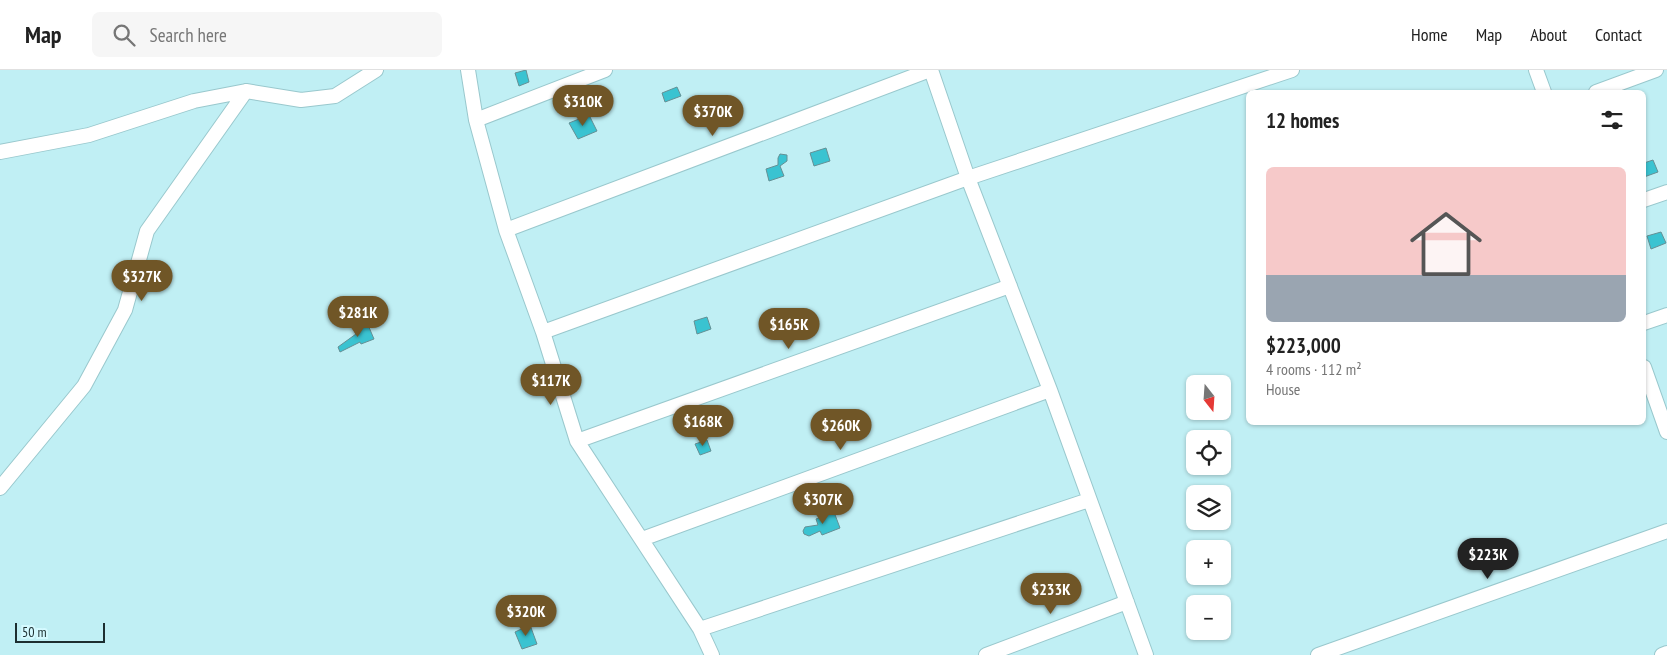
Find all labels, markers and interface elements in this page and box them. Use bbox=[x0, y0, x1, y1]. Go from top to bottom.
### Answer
search box bbox=[92, 12, 442, 57]
text: Map bbox=[25, 19, 62, 50]
icon: search bbox=[110, 21, 138, 49]
text: Search here bbox=[150, 23, 227, 47]
text: Home bbox=[1411, 23, 1448, 46]
text: Map bbox=[1476, 23, 1502, 46]
text: About bbox=[1530, 23, 1567, 46]
text: Contact bbox=[1595, 23, 1642, 46]
pin: $310K bbox=[548, 85, 618, 127]
text: $310K bbox=[564, 91, 602, 111]
pin: $370K bbox=[678, 94, 748, 137]
text: $370K bbox=[694, 101, 732, 121]
icon: filters bbox=[1598, 106, 1626, 134]
text: 12 homes bbox=[1266, 107, 1339, 134]
icon: home bbox=[1401, 199, 1491, 289]
pin: $327K bbox=[107, 260, 177, 302]
text: $327K bbox=[123, 266, 161, 286]
pin: $281K bbox=[323, 296, 393, 338]
text: $281K bbox=[339, 302, 377, 322]
pin: $165K bbox=[754, 308, 824, 350]
text: $165K bbox=[770, 314, 808, 334]
text: $223,000 bbox=[1266, 332, 1341, 359]
text: 4 rooms · 112 m² bbox=[1266, 359, 1362, 379]
pin: $117K bbox=[516, 364, 586, 406]
text: $117K bbox=[532, 370, 570, 390]
north arrow bbox=[1186, 375, 1231, 420]
map controls bbox=[1186, 375, 1231, 640]
text: House bbox=[1266, 379, 1300, 399]
pin: $168K bbox=[668, 404, 738, 447]
pin: $260K bbox=[806, 408, 876, 451]
text: $168K bbox=[684, 411, 722, 431]
text: $260K bbox=[822, 415, 860, 435]
button: locate bbox=[1186, 430, 1231, 475]
pin: $307K bbox=[788, 482, 858, 525]
button: layers bbox=[1186, 485, 1231, 530]
text: $307K bbox=[804, 489, 842, 509]
pin: $223K bbox=[1453, 538, 1523, 580]
button: + bbox=[1186, 540, 1231, 585]
text: $223K bbox=[1469, 544, 1507, 564]
pin: $233K bbox=[1016, 572, 1086, 615]
text: $233K bbox=[1032, 579, 1070, 599]
pin: $320K bbox=[491, 594, 561, 637]
button: − bbox=[1186, 595, 1231, 640]
text: $320K bbox=[507, 601, 545, 621]
scale bar bbox=[15, 620, 105, 643]
text: 50 m bbox=[22, 623, 47, 641]

